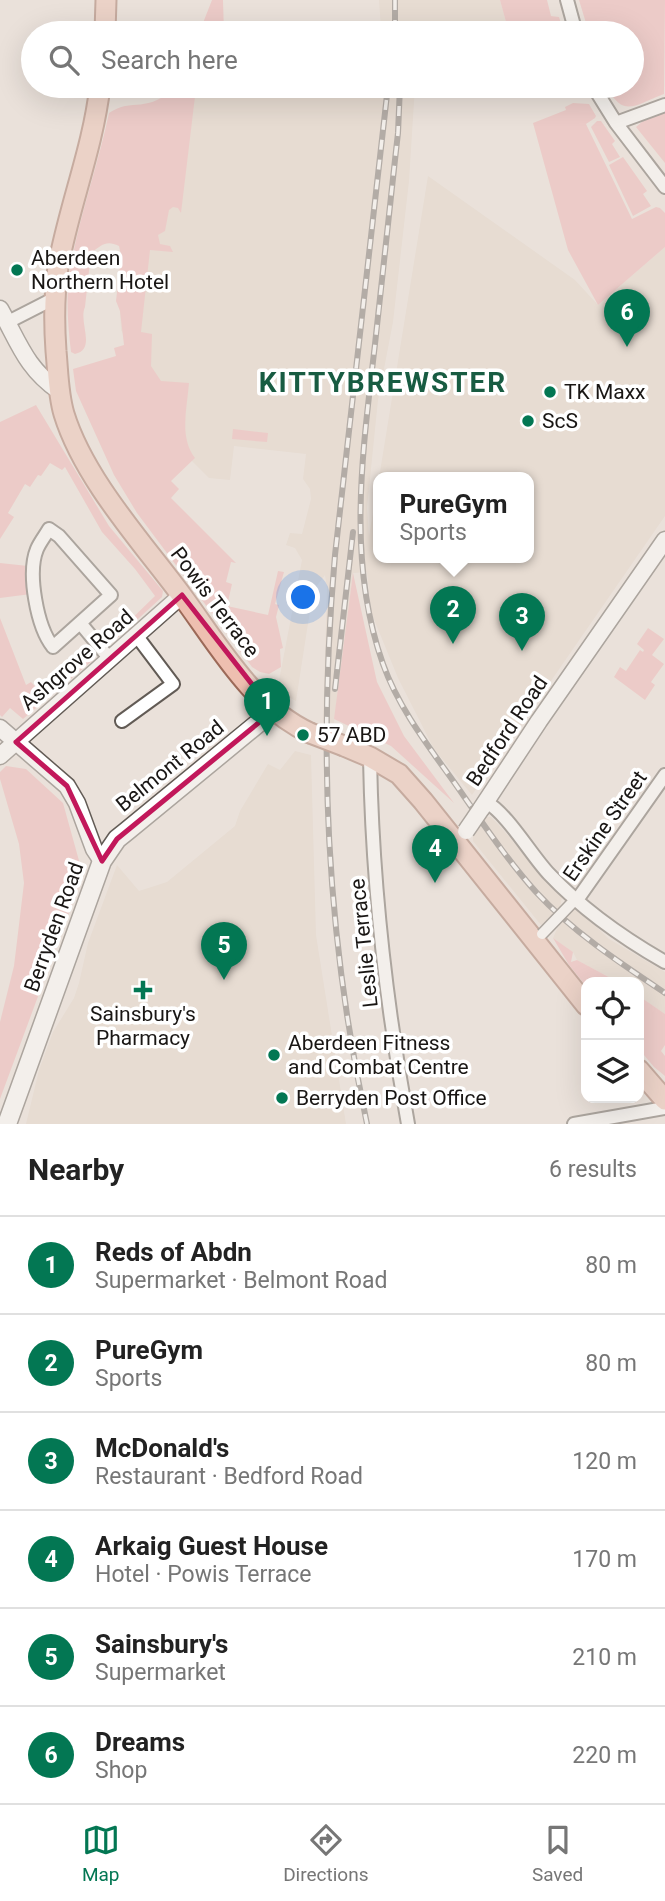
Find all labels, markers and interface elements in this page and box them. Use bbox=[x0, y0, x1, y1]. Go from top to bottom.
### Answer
search box bbox=[21, 21, 644, 98]
icon: search bbox=[45, 41, 83, 79]
text: Search here bbox=[101, 45, 238, 75]
place label: Aberdeen Northern Hotel bbox=[31, 246, 169, 294]
marker: Aberdeen Northern Hotel bbox=[9, 262, 25, 278]
pin: 6 bbox=[604, 289, 650, 347]
district label: KITTYBREWSTER bbox=[259, 366, 507, 399]
place label: TK Maxx bbox=[564, 380, 646, 404]
marker: TK Maxx bbox=[542, 384, 558, 400]
place label: ScS bbox=[542, 409, 578, 433]
marker: ScS bbox=[520, 413, 536, 429]
popup bbox=[373, 472, 534, 563]
text: PureGym bbox=[400, 489, 507, 519]
text: Sports bbox=[400, 519, 467, 546]
street label: Powis Terrace bbox=[166, 542, 264, 662]
your location bbox=[286, 580, 320, 614]
pin: 2 bbox=[430, 586, 476, 644]
pin: 3 bbox=[499, 593, 545, 651]
street label: Ashgrove Road bbox=[16, 605, 138, 715]
street label: Bedford Road bbox=[461, 671, 553, 791]
pin: 1 bbox=[244, 678, 290, 736]
street label: Belmont Road bbox=[111, 715, 229, 817]
place label: 57 ABD bbox=[317, 723, 386, 747]
marker: 57 ABD bbox=[295, 727, 311, 743]
street label: Erskine Street bbox=[558, 766, 652, 886]
pin: 4 bbox=[412, 825, 458, 883]
street label: Berryden Road bbox=[19, 859, 89, 995]
street label: Leslie Terrace bbox=[345, 877, 383, 1009]
pin: 5 bbox=[201, 922, 247, 980]
map controls bbox=[581, 977, 644, 1103]
button: locate bbox=[581, 977, 644, 1040]
marker: Sainsbury's Pharmacy bbox=[135, 982, 151, 998]
place label: Sainsbury's Pharmacy bbox=[90, 1002, 196, 1050]
place label: Aberdeen Fitness and Combat Centre bbox=[288, 1031, 469, 1079]
button: layers bbox=[581, 1040, 644, 1103]
marker: Aberdeen Fitness and Combat Centre bbox=[266, 1047, 282, 1063]
place label: Berryden Post Office bbox=[296, 1086, 487, 1110]
marker: Berryden Post Office bbox=[274, 1090, 290, 1106]
text: Nearby bbox=[28, 1152, 124, 1187]
text: 6 results bbox=[549, 1156, 637, 1183]
text: Reds of Abdn bbox=[95, 1237, 252, 1267]
text: 1 bbox=[44, 1252, 58, 1279]
text: 80 m bbox=[585, 1252, 637, 1279]
text: Supermarket · Belmont Road bbox=[95, 1267, 387, 1294]
text: PureGym bbox=[95, 1335, 203, 1365]
text: 2 bbox=[44, 1350, 58, 1377]
text: 80 m bbox=[585, 1350, 637, 1377]
text: Sports bbox=[95, 1365, 162, 1392]
text: McDonald's bbox=[95, 1433, 229, 1463]
text: 3 bbox=[44, 1448, 58, 1475]
text: 120 m bbox=[572, 1448, 637, 1475]
text: Restaurant · Bedford Road bbox=[95, 1463, 363, 1490]
text: Arkaig Guest House bbox=[95, 1531, 328, 1561]
text: 4 bbox=[44, 1546, 58, 1573]
text: 170 m bbox=[572, 1546, 637, 1573]
text: Hotel · Powis Terrace bbox=[95, 1561, 311, 1588]
text: Sainsbury's bbox=[95, 1629, 228, 1659]
text: 5 bbox=[44, 1644, 58, 1671]
text: 210 m bbox=[572, 1644, 637, 1671]
text: Supermarket bbox=[95, 1659, 226, 1686]
text: Dreams bbox=[95, 1727, 185, 1757]
text: 6 bbox=[44, 1742, 58, 1769]
text: 220 m bbox=[572, 1742, 637, 1769]
text: Shop bbox=[95, 1757, 147, 1784]
tab: Map bbox=[82, 1821, 120, 1886]
tab: Directions bbox=[283, 1821, 368, 1886]
tab: Saved bbox=[532, 1821, 583, 1886]

